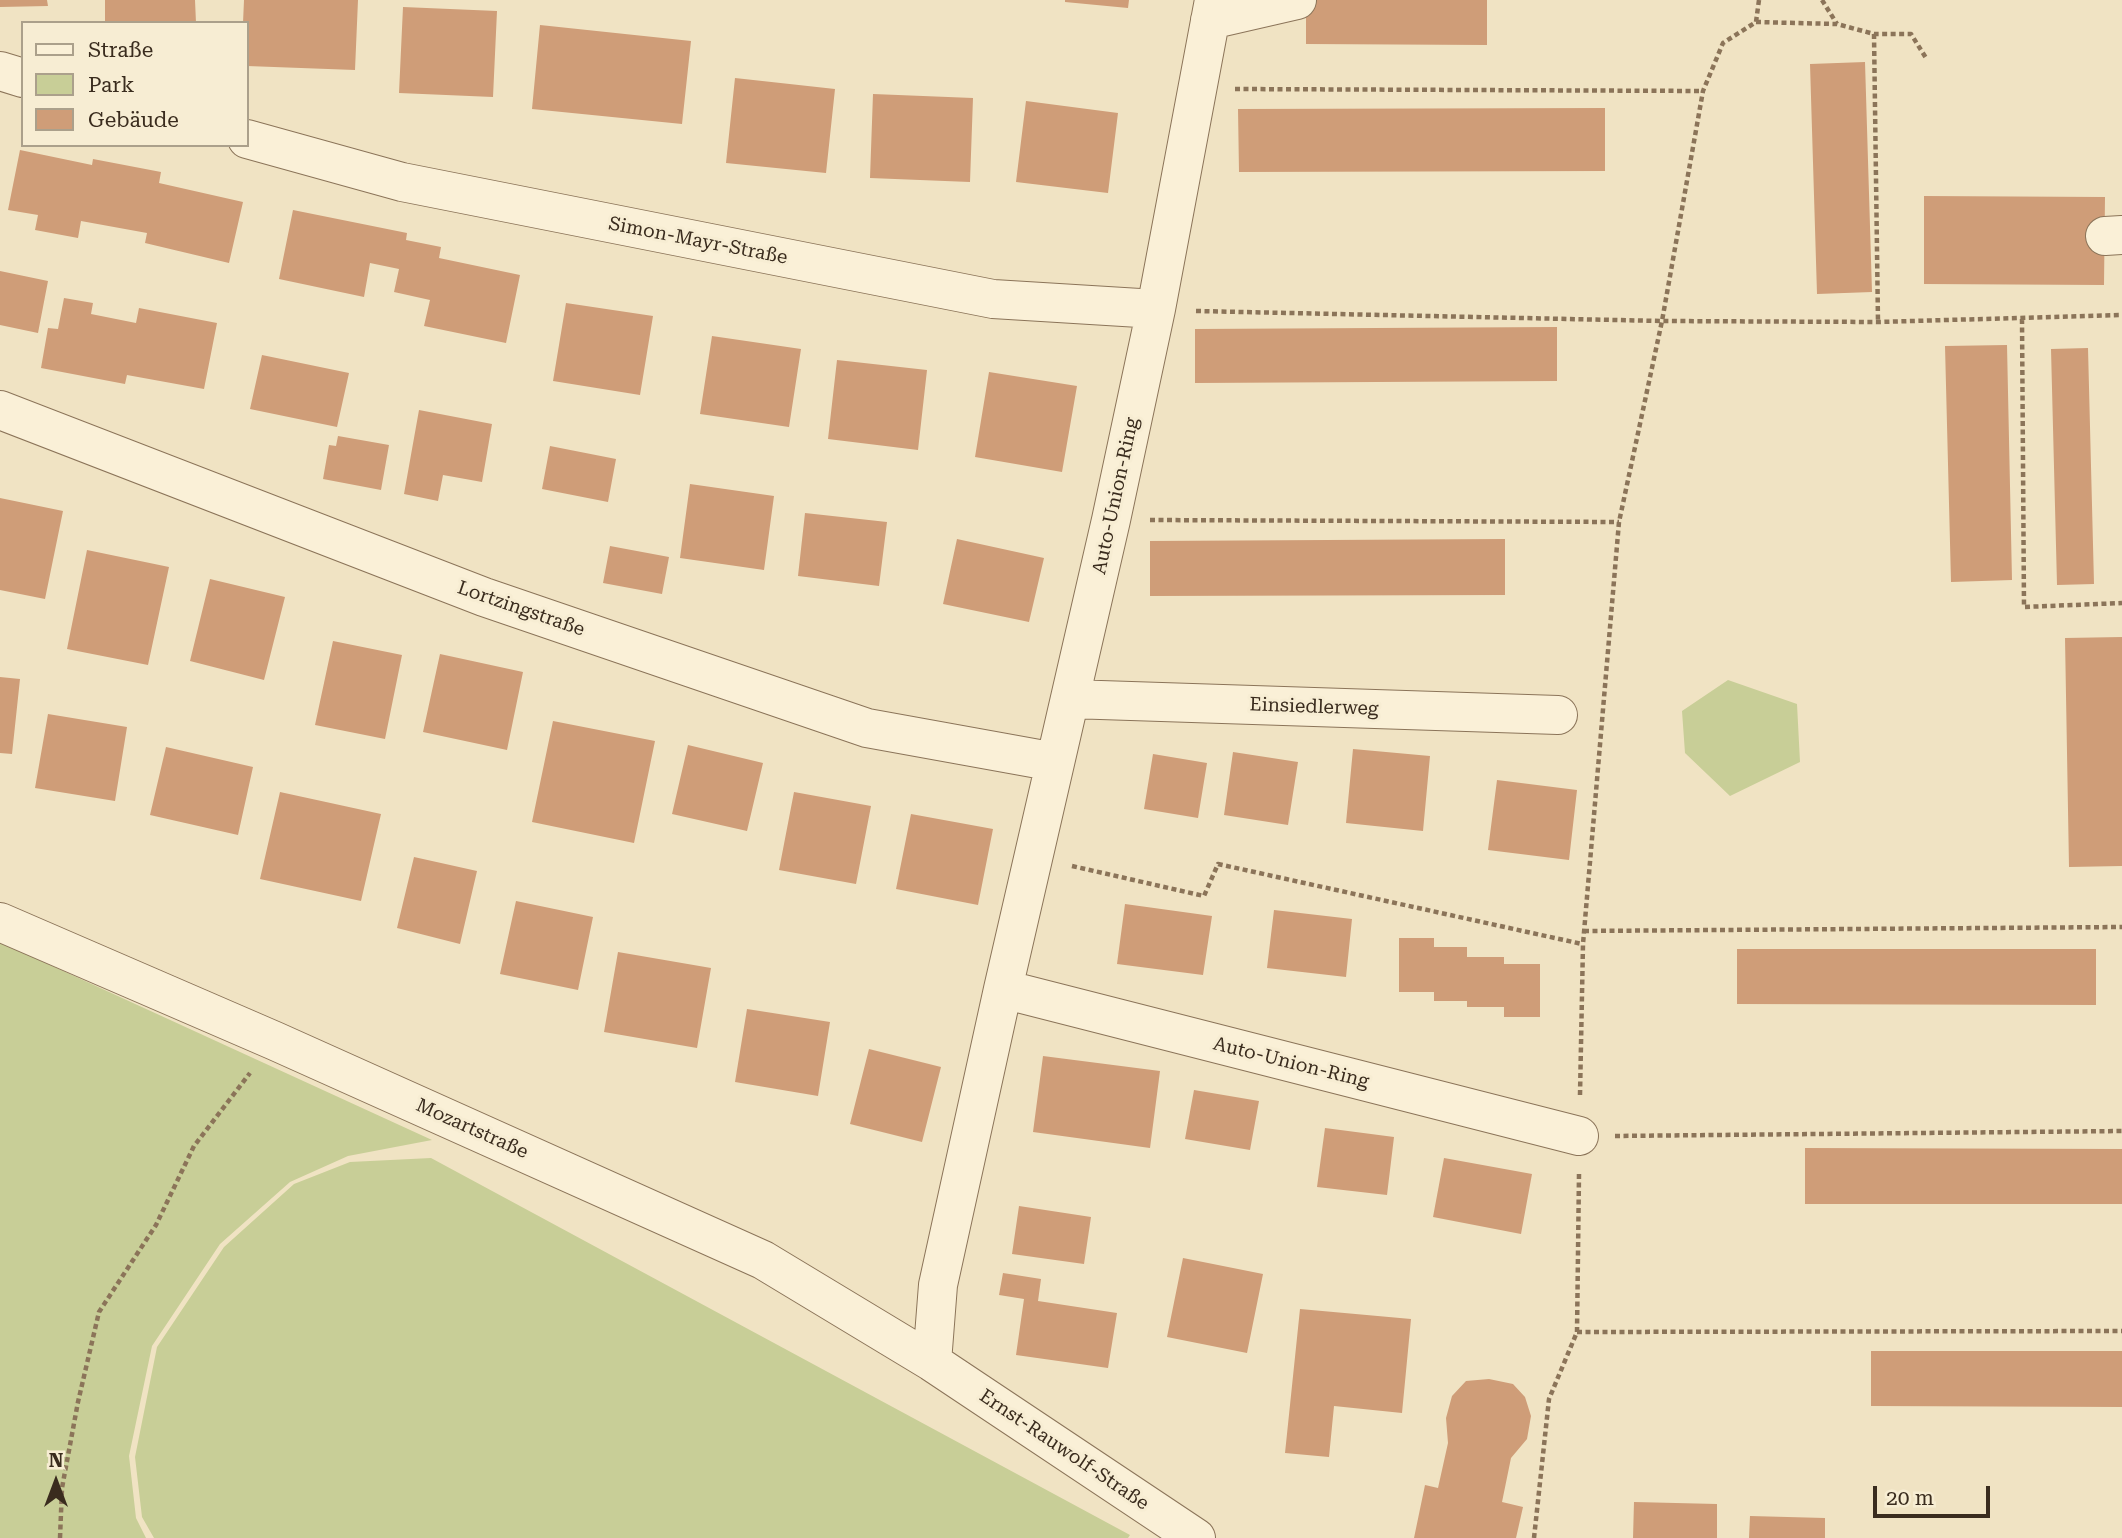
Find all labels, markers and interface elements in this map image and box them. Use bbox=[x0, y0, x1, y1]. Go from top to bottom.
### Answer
legend bbox=[21, 21, 248, 147]
text: Straße bbox=[88, 38, 153, 62]
text: Park bbox=[88, 73, 134, 97]
text: Gebäude bbox=[88, 108, 179, 132]
street label: Simon-Mayr-Straße bbox=[607, 212, 789, 270]
street label: Auto-Union-Ring bbox=[1088, 416, 1144, 576]
street label: Lortzingstraße bbox=[454, 577, 588, 641]
street label: Einsiedlerweg bbox=[1249, 693, 1379, 721]
street label: Auto-Union-Ring bbox=[1211, 1033, 1371, 1093]
street label: Mozartstraße bbox=[412, 1094, 532, 1164]
street label: Ernst-Rauwolf-Straße bbox=[975, 1385, 1153, 1515]
north arrow bbox=[21, 1447, 91, 1517]
text: N bbox=[49, 1449, 63, 1472]
scale bar bbox=[1877, 1472, 1994, 1516]
text: 20 m bbox=[1886, 1486, 1934, 1510]

